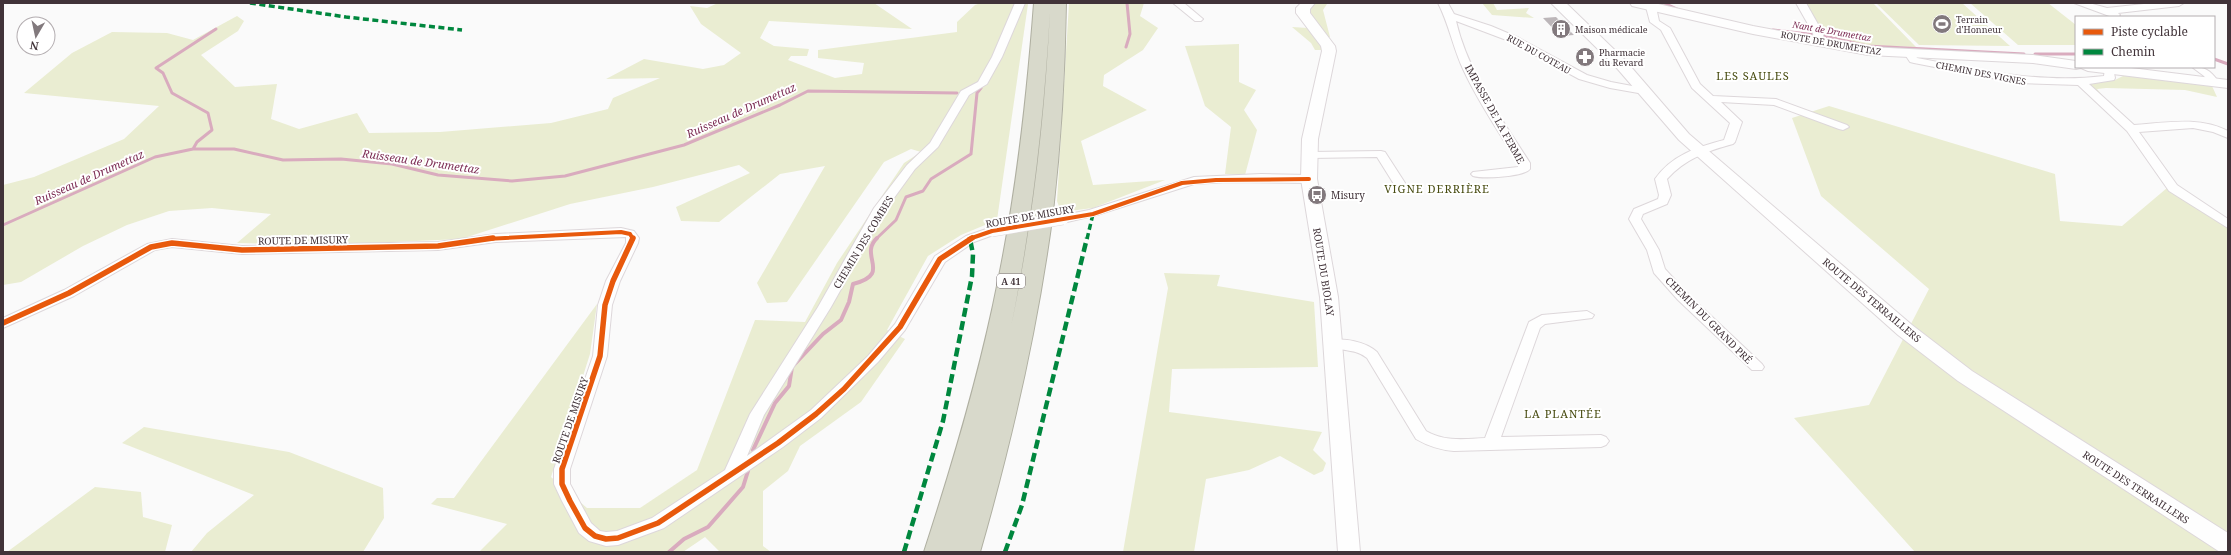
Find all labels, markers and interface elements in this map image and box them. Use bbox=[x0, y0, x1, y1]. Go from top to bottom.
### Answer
sports icon: Terrain d'Honneur bbox=[1931, 13, 1953, 35]
place label: Terrain d'Honneur bbox=[1956, 13, 2003, 36]
north arrow bbox=[16, 16, 56, 56]
legend bbox=[2075, 16, 2215, 68]
water label: Nant de Drumettaz bbox=[1790, 17, 1873, 44]
building icon: Maison médicale bbox=[1550, 18, 1572, 40]
place label: Maison médicale bbox=[1575, 23, 1648, 36]
text: Piste cyclable bbox=[2111, 23, 2188, 40]
street label: ROUTE DE DRUMETTAZ bbox=[1780, 28, 1882, 58]
street label: RUE DU COTEAU bbox=[1505, 31, 1574, 77]
text: N bbox=[29, 38, 40, 54]
text: Chemin bbox=[2111, 43, 2156, 60]
pharmacy icon: Pharmacie du Revard bbox=[1574, 46, 1596, 68]
place label: Pharmacie du Revard bbox=[1599, 46, 1645, 69]
street label: CHEMIN DES VIGNES bbox=[1935, 58, 2027, 88]
street label: IMPASSE DE LA FERME bbox=[1462, 62, 1528, 166]
district label: LES SAULES bbox=[1716, 68, 1790, 83]
water label: Ruisseau de Drumettaz bbox=[683, 79, 798, 141]
water label: Ruisseau de Drumettaz bbox=[360, 145, 481, 177]
water label: Ruisseau de Drumettaz bbox=[31, 146, 146, 208]
district label: VIGNE DERRIÈRE bbox=[1384, 181, 1490, 196]
bus stop icon: Misury bbox=[1306, 184, 1328, 206]
place label: Misury bbox=[1331, 188, 1365, 202]
street label: CHEMIN DES COMBES bbox=[830, 193, 896, 291]
street label: ROUTE DE MISURY bbox=[984, 201, 1076, 231]
street label: ROUTE DU BIOLAY bbox=[1310, 227, 1338, 318]
street label: ROUTE DE MISURY bbox=[258, 232, 349, 248]
street label: ROUTE DES TERRAILLERS bbox=[1820, 255, 1924, 345]
street label: CHEMIN DU GRAND PRÉ bbox=[1662, 273, 1756, 367]
road number: A 41 bbox=[997, 274, 1025, 288]
street label: ROUTE DE MISURY bbox=[549, 374, 592, 465]
district label: LA PLANTÉE bbox=[1524, 406, 1602, 421]
street label: ROUTE DES TERRAILLERS bbox=[2080, 447, 2192, 527]

